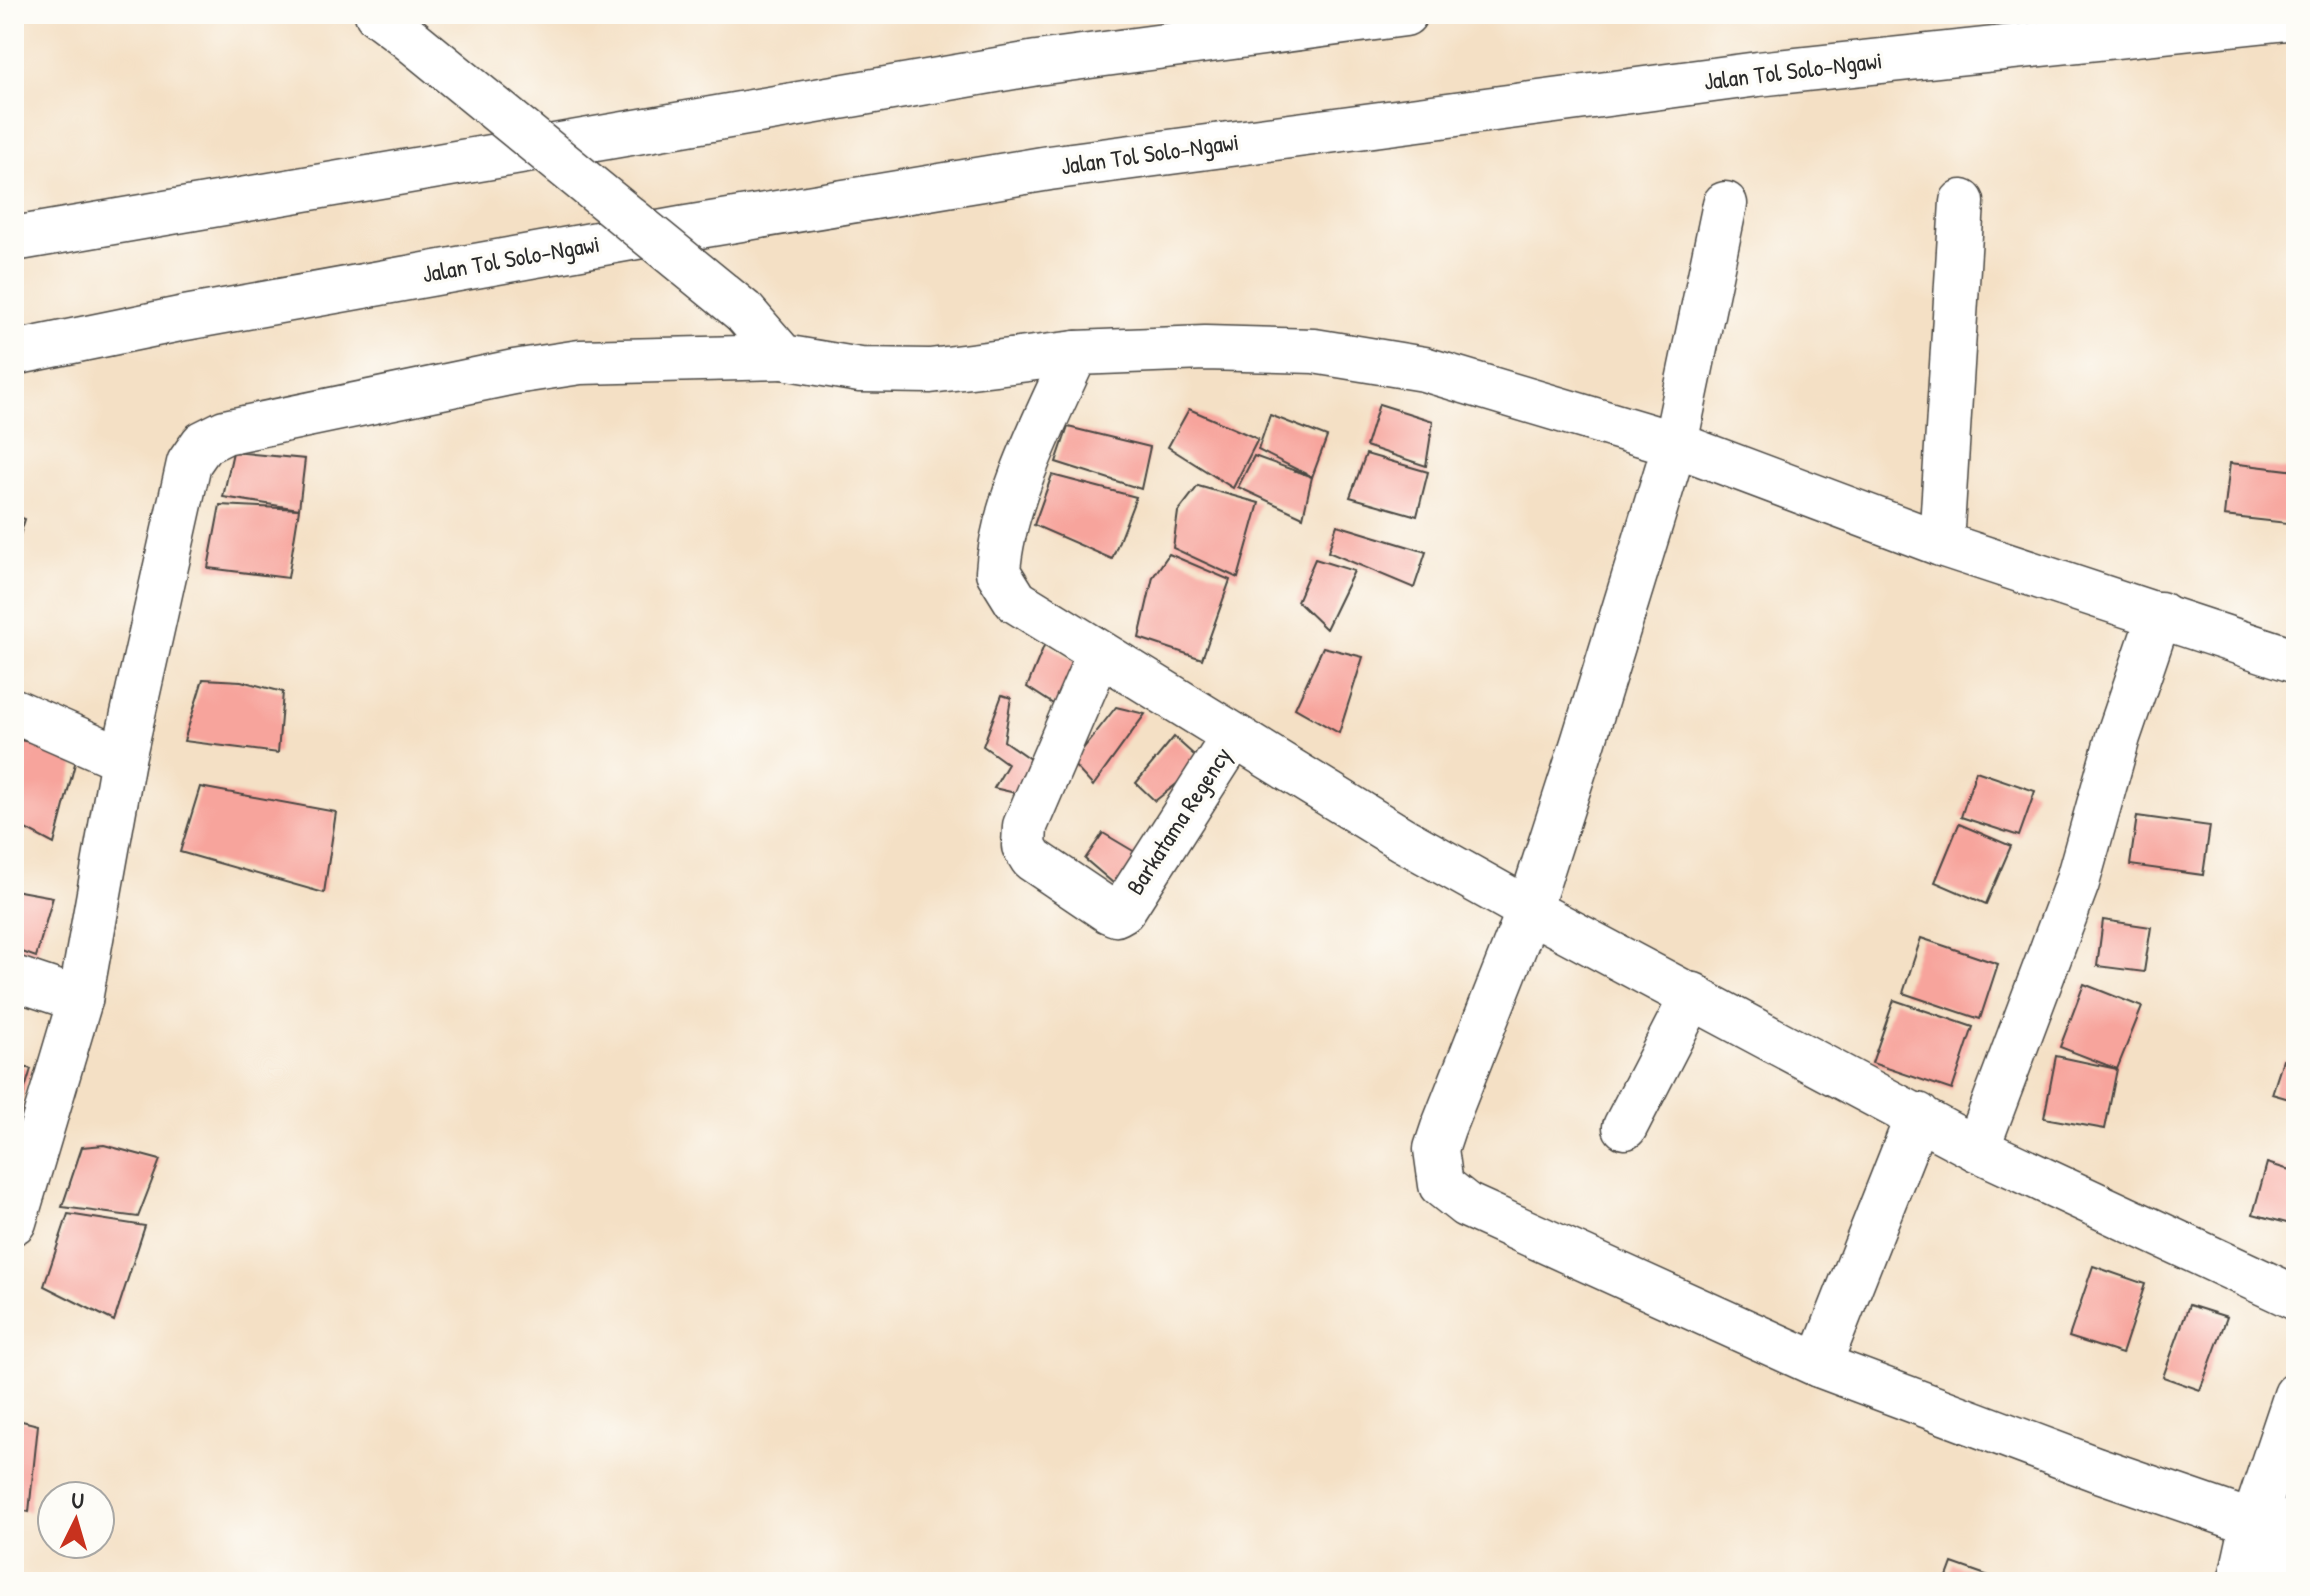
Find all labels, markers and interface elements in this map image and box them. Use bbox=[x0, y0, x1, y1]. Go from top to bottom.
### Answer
street label: Jalan Tol Solo–Ngawi bbox=[1702, 43, 1884, 97]
street label: Jalan Tol Solo–Ngawi bbox=[1059, 125, 1241, 181]
street label: Jalan Tol Solo–Ngawi bbox=[420, 227, 602, 289]
street label: Barkatama Regency bbox=[1118, 740, 1238, 900]
north arrow bbox=[36, 1480, 116, 1560]
text: U bbox=[70, 1485, 85, 1516]

